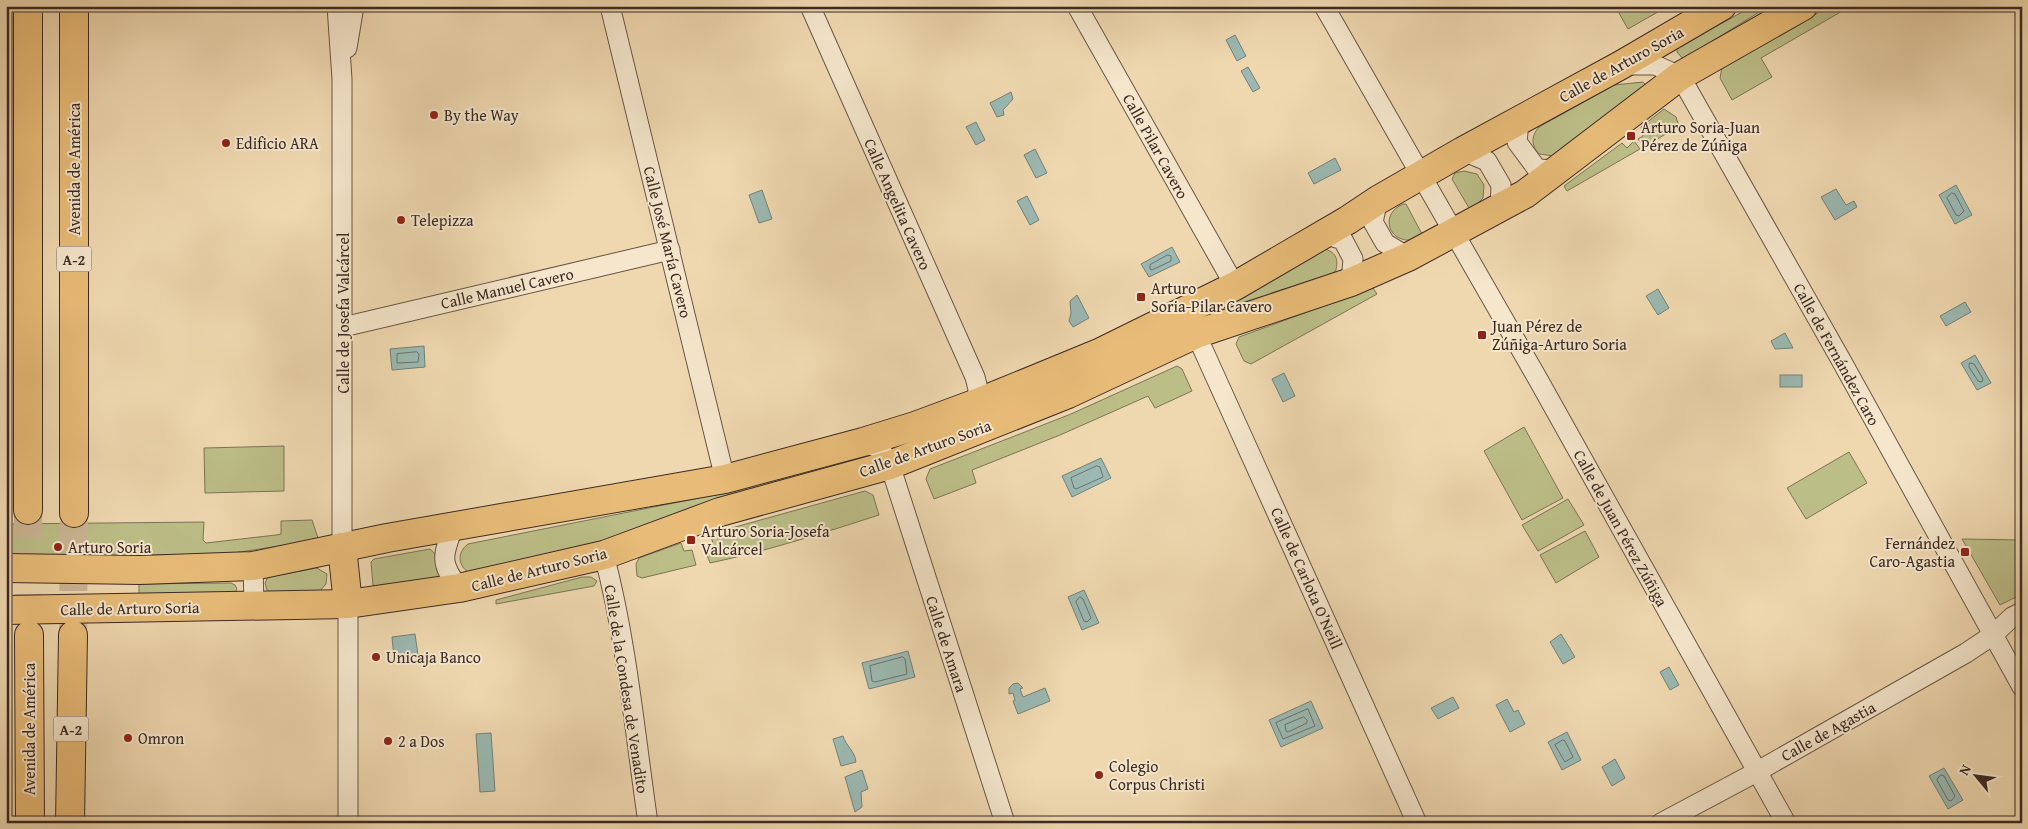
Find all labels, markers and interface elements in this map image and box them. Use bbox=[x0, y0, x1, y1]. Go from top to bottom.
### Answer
street label: Calle de Arturo Soria bbox=[1554, 20, 1688, 108]
street label: Calle Pilar Cavero bbox=[1117, 89, 1195, 203]
street label: Avenida de América bbox=[62, 102, 86, 235]
place label: By the Way bbox=[444, 103, 519, 127]
marker: By the Way bbox=[428, 109, 440, 121]
place label: Arturo Soria-Juan Pérez de Zúñiga bbox=[1641, 115, 1760, 157]
marker: Arturo Soria-Juan Pérez de Zúñiga bbox=[1625, 130, 1637, 142]
place label: Edificio ARA bbox=[236, 131, 319, 155]
street label: Calle Angelita Cavero bbox=[858, 134, 938, 274]
marker: Edificio ARA bbox=[220, 137, 232, 149]
street label: Calle José María Cavero bbox=[638, 164, 698, 320]
place label: Telepizza bbox=[411, 208, 474, 232]
marker: Telepizza bbox=[395, 214, 407, 226]
street label: Calle de Josefa Valcárcel bbox=[331, 232, 355, 393]
road number: A-2 bbox=[56, 246, 92, 272]
street label: Calle Manuel Cavero bbox=[438, 261, 576, 315]
place label: Arturo Soria-Pilar Cavero bbox=[1151, 276, 1272, 318]
street label: Calle de Fernández Caro bbox=[1788, 278, 1886, 430]
marker: Arturo Soria-Pilar Cavero bbox=[1135, 291, 1147, 303]
place label: Juan Pérez de Zúñiga-Arturo Soria bbox=[1490, 314, 1627, 356]
marker: Juan Pérez de Zúñiga-Arturo Soria bbox=[1476, 329, 1488, 341]
street label: Calle de Arturo Soria bbox=[856, 413, 995, 483]
street label: Calle de Juan Pérez Zúñiga bbox=[1568, 445, 1674, 611]
street label: Calle de Carlota O’Neill bbox=[1265, 503, 1349, 653]
place label: Arturo Soria-Josefa Valcárcel bbox=[701, 519, 830, 561]
place label: Fernández Caro-Agastia bbox=[1869, 531, 1955, 573]
marker: Arturo Soria-Josefa Valcárcel bbox=[685, 534, 697, 546]
place label: Arturo Soria bbox=[68, 535, 152, 559]
street label: Calle de Arturo Soria bbox=[469, 540, 610, 597]
marker: Arturo Soria bbox=[52, 541, 64, 553]
marker: Fernández Caro-Agastia bbox=[1959, 546, 1971, 558]
street label: Calle de la Condesa de Venadito bbox=[599, 583, 655, 795]
street label: Calle de Amara bbox=[920, 593, 974, 696]
street label: Calle de Arturo Soria bbox=[60, 595, 200, 621]
place label: Unicaja Banco bbox=[386, 645, 481, 669]
marker: Unicaja Banco bbox=[370, 651, 382, 663]
street label: Avenida de América bbox=[17, 662, 41, 795]
street label: Calle de Agastia bbox=[1776, 695, 1880, 767]
road number: A-2 bbox=[54, 716, 88, 742]
place label: Omron bbox=[138, 726, 184, 750]
place label: 2 a Dos bbox=[398, 729, 445, 753]
marker: Omron bbox=[122, 732, 134, 744]
marker: 2 a Dos bbox=[382, 735, 394, 747]
north arrow bbox=[1950, 752, 2000, 802]
place label: Colegio Corpus Christi bbox=[1109, 754, 1205, 796]
text: N bbox=[1954, 760, 1976, 779]
marker: Colegio Corpus Christi bbox=[1093, 769, 1105, 781]

